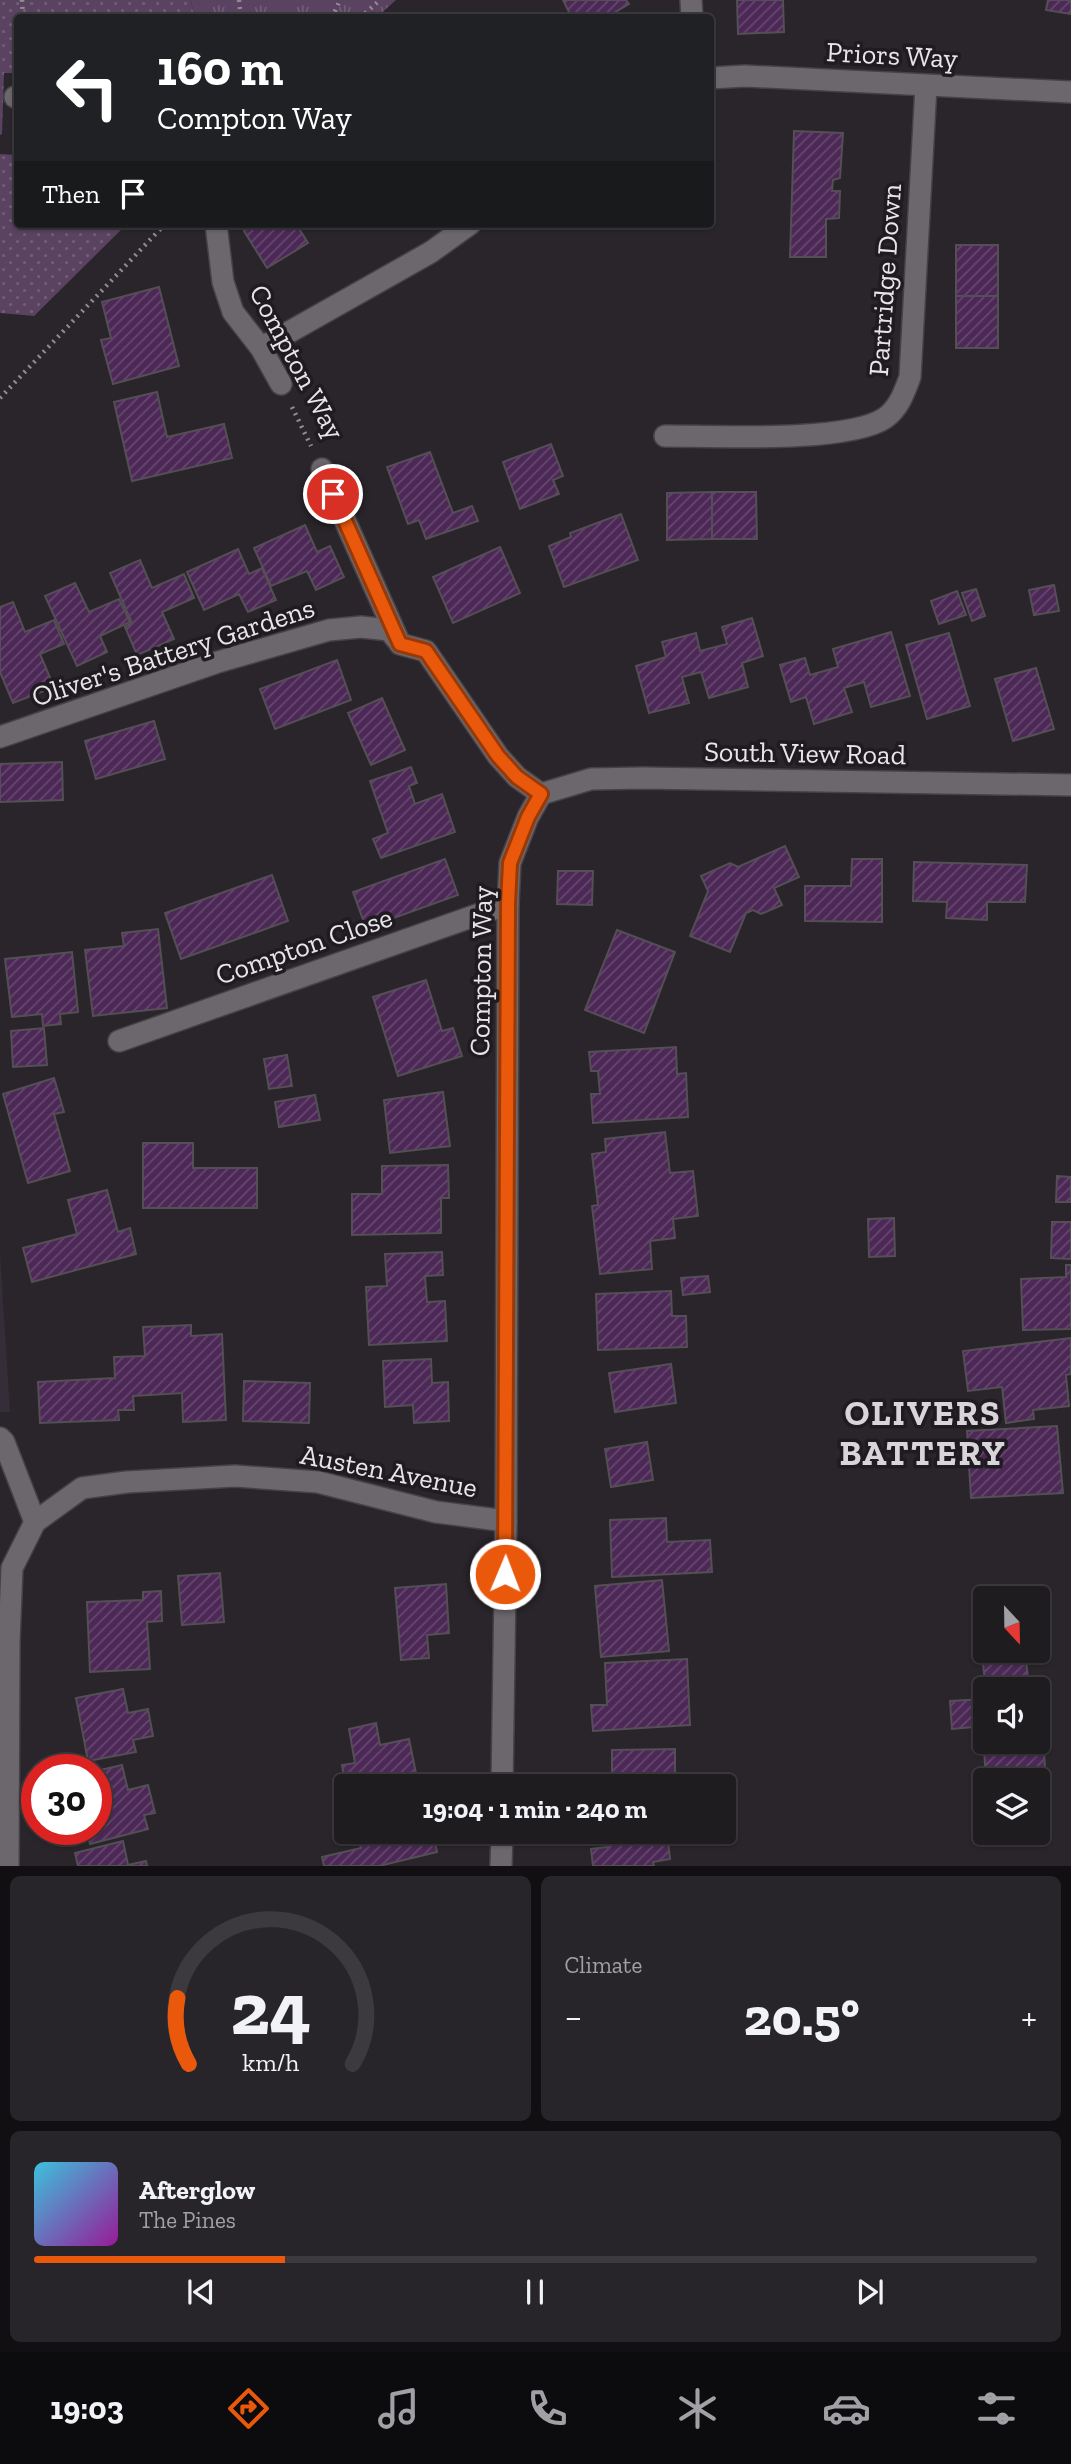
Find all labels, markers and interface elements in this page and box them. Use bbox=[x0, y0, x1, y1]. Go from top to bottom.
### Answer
street label: Priors Way bbox=[825, 35, 959, 75]
text: 160 m bbox=[157, 39, 283, 98]
icon: left bbox=[42, 42, 133, 133]
text: Compton Way bbox=[157, 99, 352, 137]
icon: arrive bbox=[114, 175, 152, 213]
text: Then bbox=[42, 178, 100, 210]
street label: Partridge Down bbox=[862, 183, 908, 377]
street label: Compton Way bbox=[242, 279, 352, 446]
pin bbox=[303, 464, 363, 524]
icon: arrive bbox=[314, 475, 352, 513]
street label: Oliver's Battery Gardens bbox=[27, 591, 319, 713]
street label: South View Road bbox=[704, 735, 906, 771]
street label: Compton Way bbox=[463, 885, 499, 1056]
street label: Compton Close bbox=[211, 900, 397, 992]
district label: OLIVERS BATTERY bbox=[839, 1392, 1007, 1474]
street label: Austen Avenue bbox=[298, 1438, 480, 1504]
position arrow bbox=[468, 1537, 542, 1611]
north arrow bbox=[973, 1586, 1050, 1662]
map controls bbox=[973, 1586, 1050, 1845]
button: sound bbox=[973, 1677, 1050, 1754]
speed limit sign: 30 bbox=[21, 1754, 112, 1845]
button: layers bbox=[973, 1768, 1050, 1845]
text: 19:04 · 1 min · 240 m bbox=[423, 1793, 647, 1825]
text: Climate bbox=[565, 1951, 642, 1979]
text: 24 bbox=[230, 1966, 311, 2054]
text: 20.5° bbox=[744, 1986, 860, 2048]
text: − bbox=[565, 1994, 582, 2040]
text: + bbox=[1021, 1994, 1037, 2040]
text: km/h bbox=[242, 2047, 299, 2077]
text: Afterglow bbox=[139, 2174, 255, 2206]
text: The Pines bbox=[139, 2206, 236, 2234]
icon: previous bbox=[182, 2273, 220, 2311]
icon: pause bbox=[516, 2273, 554, 2311]
icon: next bbox=[851, 2273, 889, 2311]
icon: directions bbox=[224, 2384, 273, 2433]
icon: music bbox=[374, 2384, 423, 2433]
icon: phone bbox=[523, 2384, 572, 2433]
icon: climate bbox=[673, 2384, 722, 2433]
icon: car bbox=[822, 2384, 871, 2433]
icon: filters bbox=[972, 2384, 1021, 2433]
text: 19:03 bbox=[50, 2389, 124, 2427]

